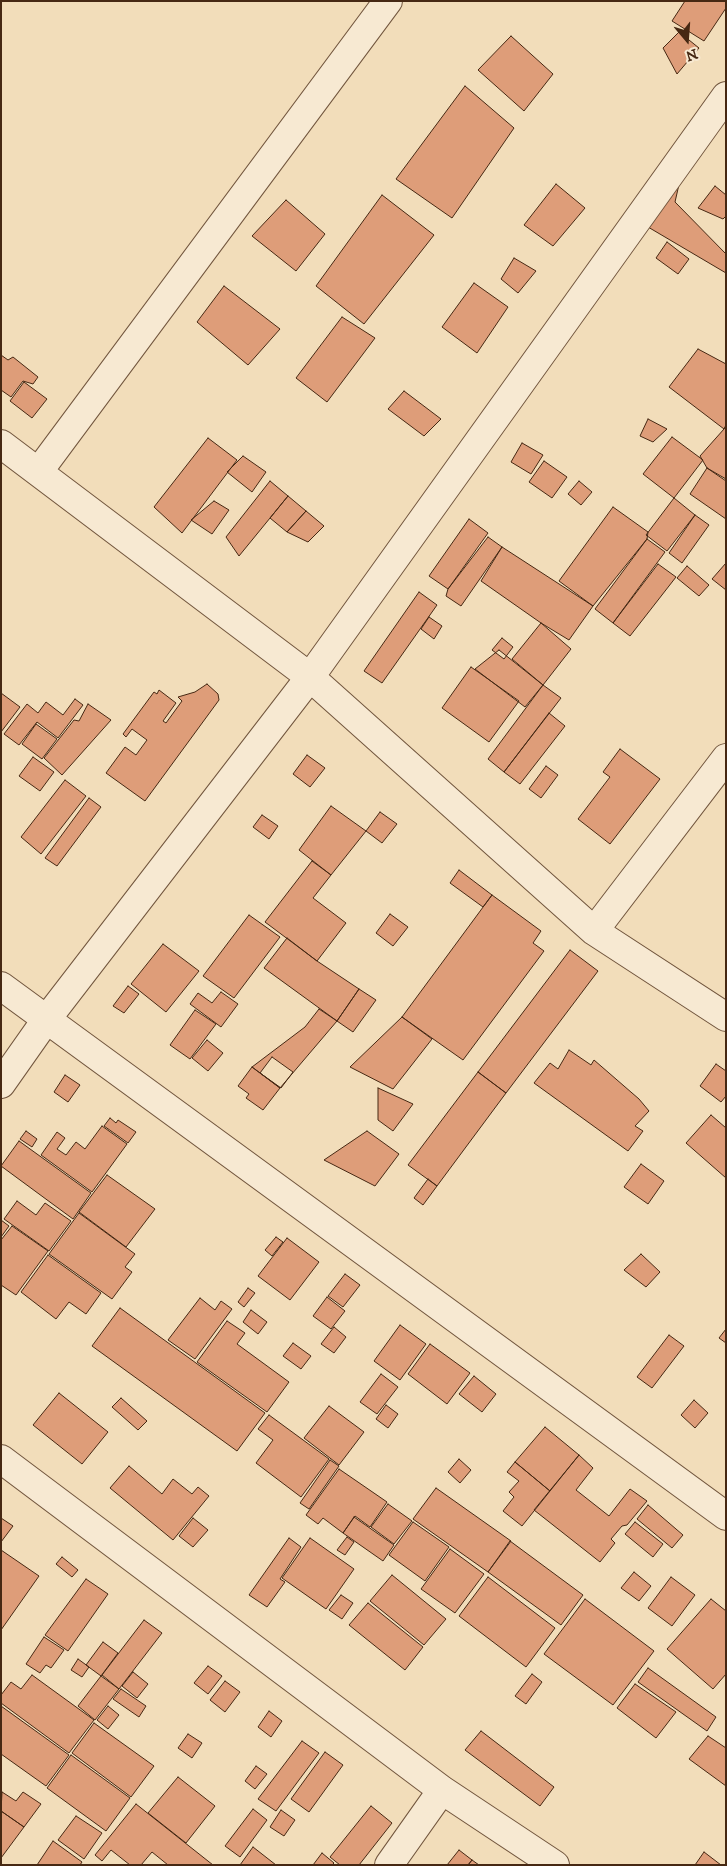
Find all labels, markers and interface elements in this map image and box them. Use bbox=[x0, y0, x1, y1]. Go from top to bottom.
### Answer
north arrow bbox=[662, 15, 712, 65]
text: N bbox=[683, 44, 700, 65]

